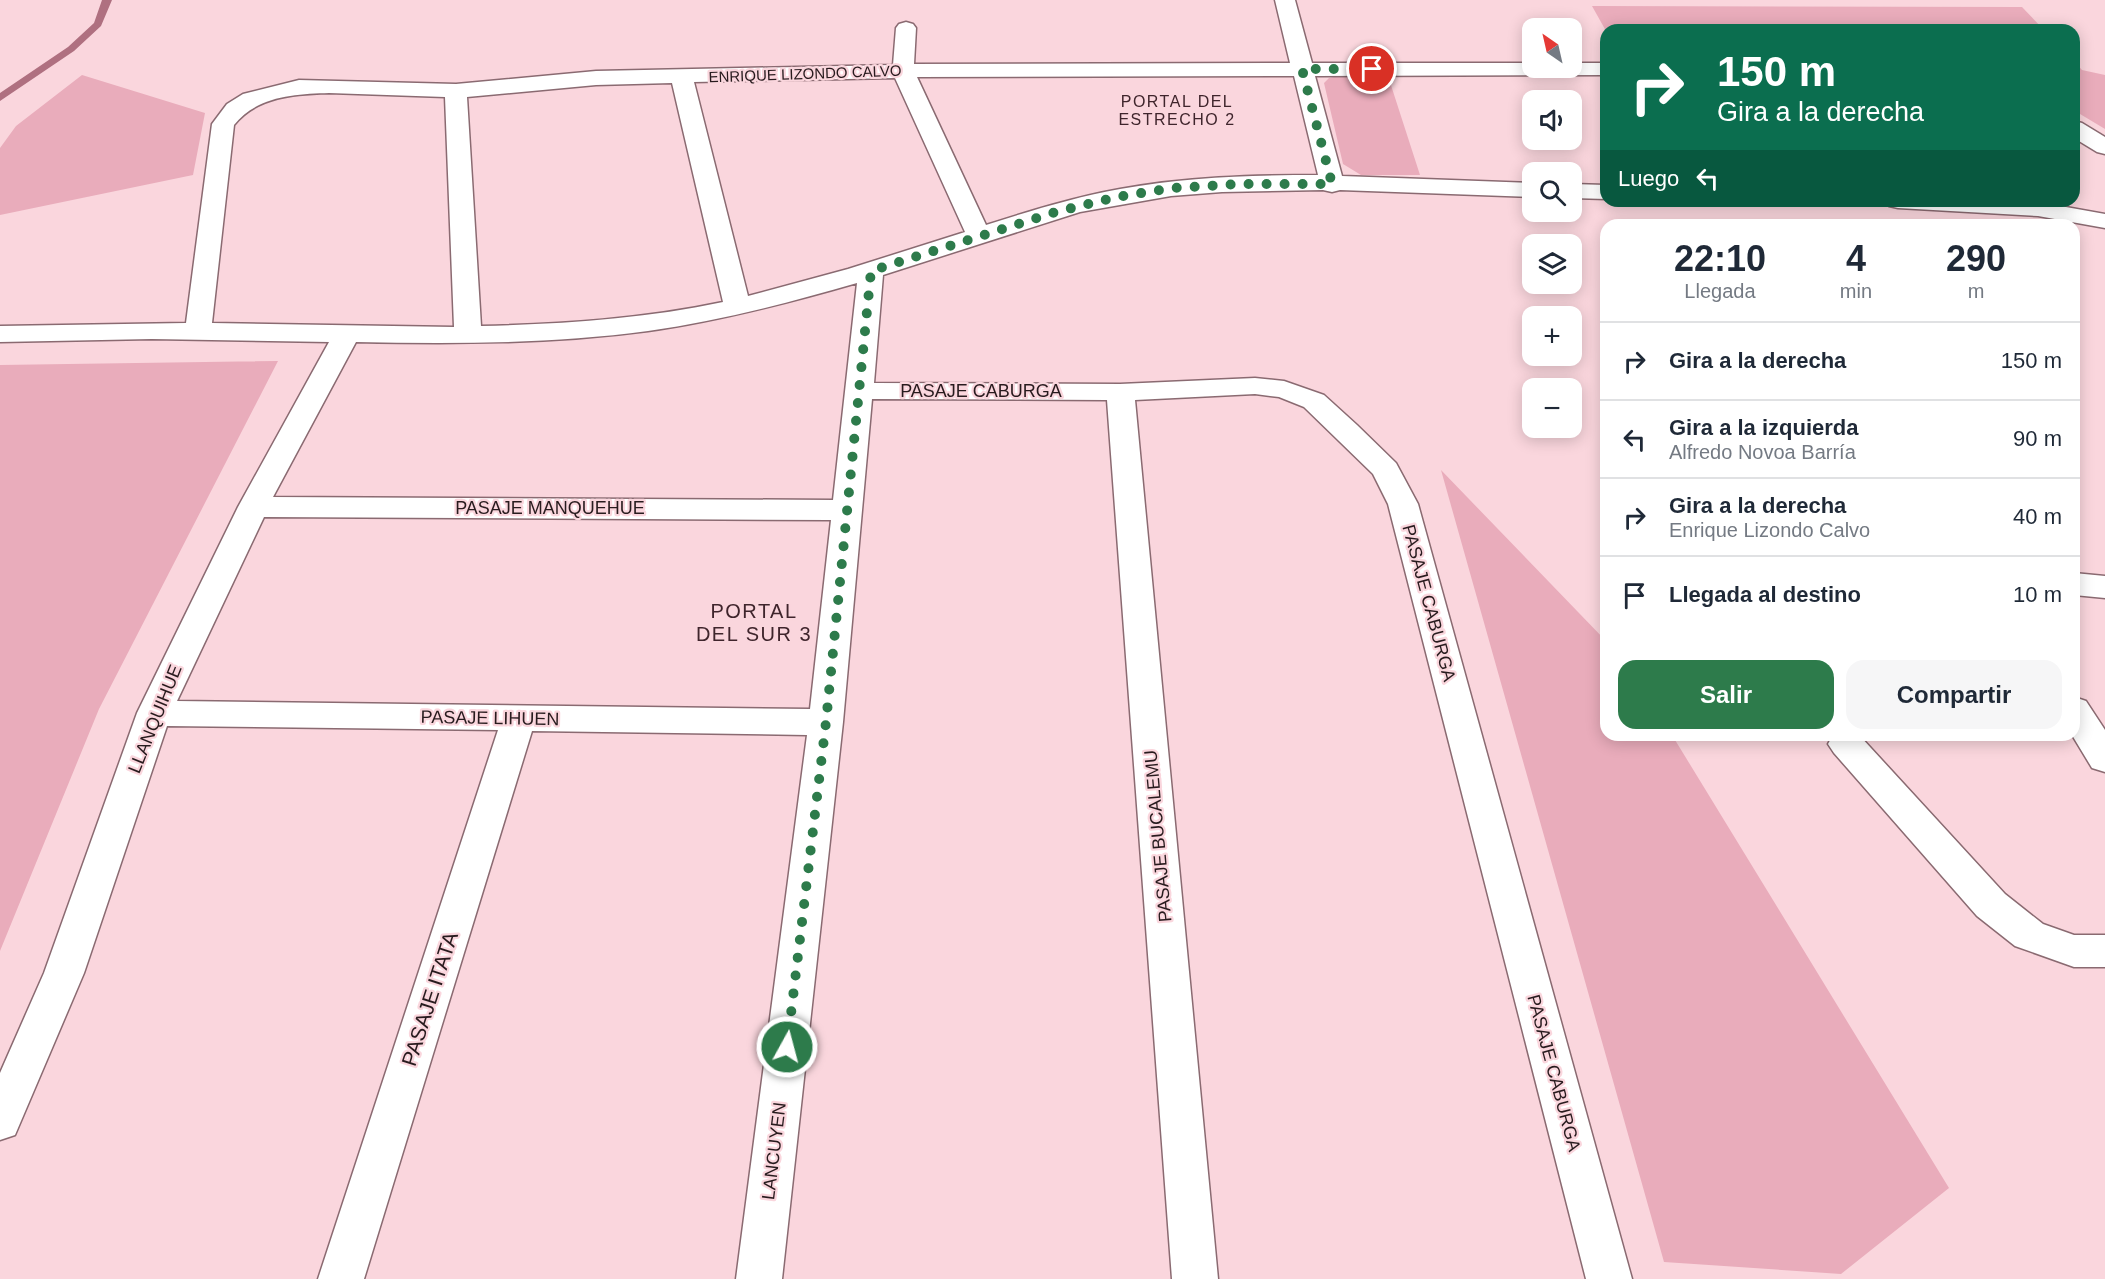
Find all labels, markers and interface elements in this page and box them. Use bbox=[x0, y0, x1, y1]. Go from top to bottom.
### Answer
north arrow bbox=[1522, 18, 1582, 78]
map controls bbox=[1522, 18, 1582, 438]
pin bbox=[1346, 43, 1397, 94]
icon: right bbox=[1618, 48, 1696, 126]
text: 150 m bbox=[1717, 48, 1836, 95]
icon: arrive bbox=[1355, 52, 1388, 85]
street label: ENRIQUE LIZONDO CALVO bbox=[708, 62, 902, 85]
button: sound bbox=[1522, 90, 1582, 150]
district label: PORTAL DEL ESTRECHO 2 bbox=[1118, 93, 1236, 128]
text: Gira a la derecha bbox=[1717, 97, 1924, 127]
button: search bbox=[1522, 162, 1582, 222]
icon: left bbox=[1691, 162, 1724, 195]
text: Luego bbox=[1618, 166, 1679, 191]
button: layers bbox=[1522, 234, 1582, 294]
text: 22:10 bbox=[1674, 238, 1766, 279]
text: 4 bbox=[1846, 238, 1866, 279]
text: 290 bbox=[1946, 238, 2006, 279]
text: Llegada bbox=[1684, 280, 1756, 302]
text: min bbox=[1840, 280, 1872, 302]
text: m bbox=[1968, 280, 1984, 302]
button: + bbox=[1522, 306, 1582, 366]
icon: right bbox=[1618, 345, 1651, 378]
text: Gira a la derecha bbox=[1669, 348, 1846, 373]
text: 150 m bbox=[2001, 348, 2062, 373]
button: − bbox=[1522, 378, 1582, 438]
street label: PASAJE CABURGA bbox=[900, 381, 1062, 401]
text: Gira a la izquierda bbox=[1669, 415, 1859, 440]
icon: left bbox=[1618, 423, 1651, 456]
text: 90 m bbox=[2013, 426, 2062, 451]
text: Alfredo Novoa Barría bbox=[1669, 441, 1856, 463]
text: Gira a la derecha bbox=[1669, 493, 1846, 518]
street label: PASAJE MANQUEHUE bbox=[455, 498, 645, 518]
icon: right bbox=[1618, 501, 1651, 534]
text: 40 m bbox=[2013, 504, 2062, 529]
text: Enrique Lizondo Calvo bbox=[1669, 519, 1870, 541]
street label: PASAJE CABURGA bbox=[1398, 522, 1460, 684]
icon: arrive bbox=[1618, 579, 1651, 612]
text: Llegada al destino bbox=[1669, 582, 1861, 607]
text: 10 m bbox=[2013, 582, 2062, 607]
district label: PORTAL DEL SUR 3 bbox=[696, 600, 812, 645]
button: Salir bbox=[1618, 660, 1834, 729]
button: Compartir bbox=[1846, 660, 2062, 729]
street label: LLANQUIHUE bbox=[124, 662, 186, 776]
street label: PASAJE LIHUEN bbox=[420, 707, 560, 729]
street label: PASAJE BUCALEMU bbox=[1141, 749, 1175, 923]
street label: PASAJE ITATA bbox=[397, 929, 462, 1069]
street label: PASAJE CABURGA bbox=[1523, 992, 1585, 1154]
position arrow bbox=[755, 1015, 819, 1079]
street label: LANCUYEN bbox=[758, 1101, 790, 1201]

